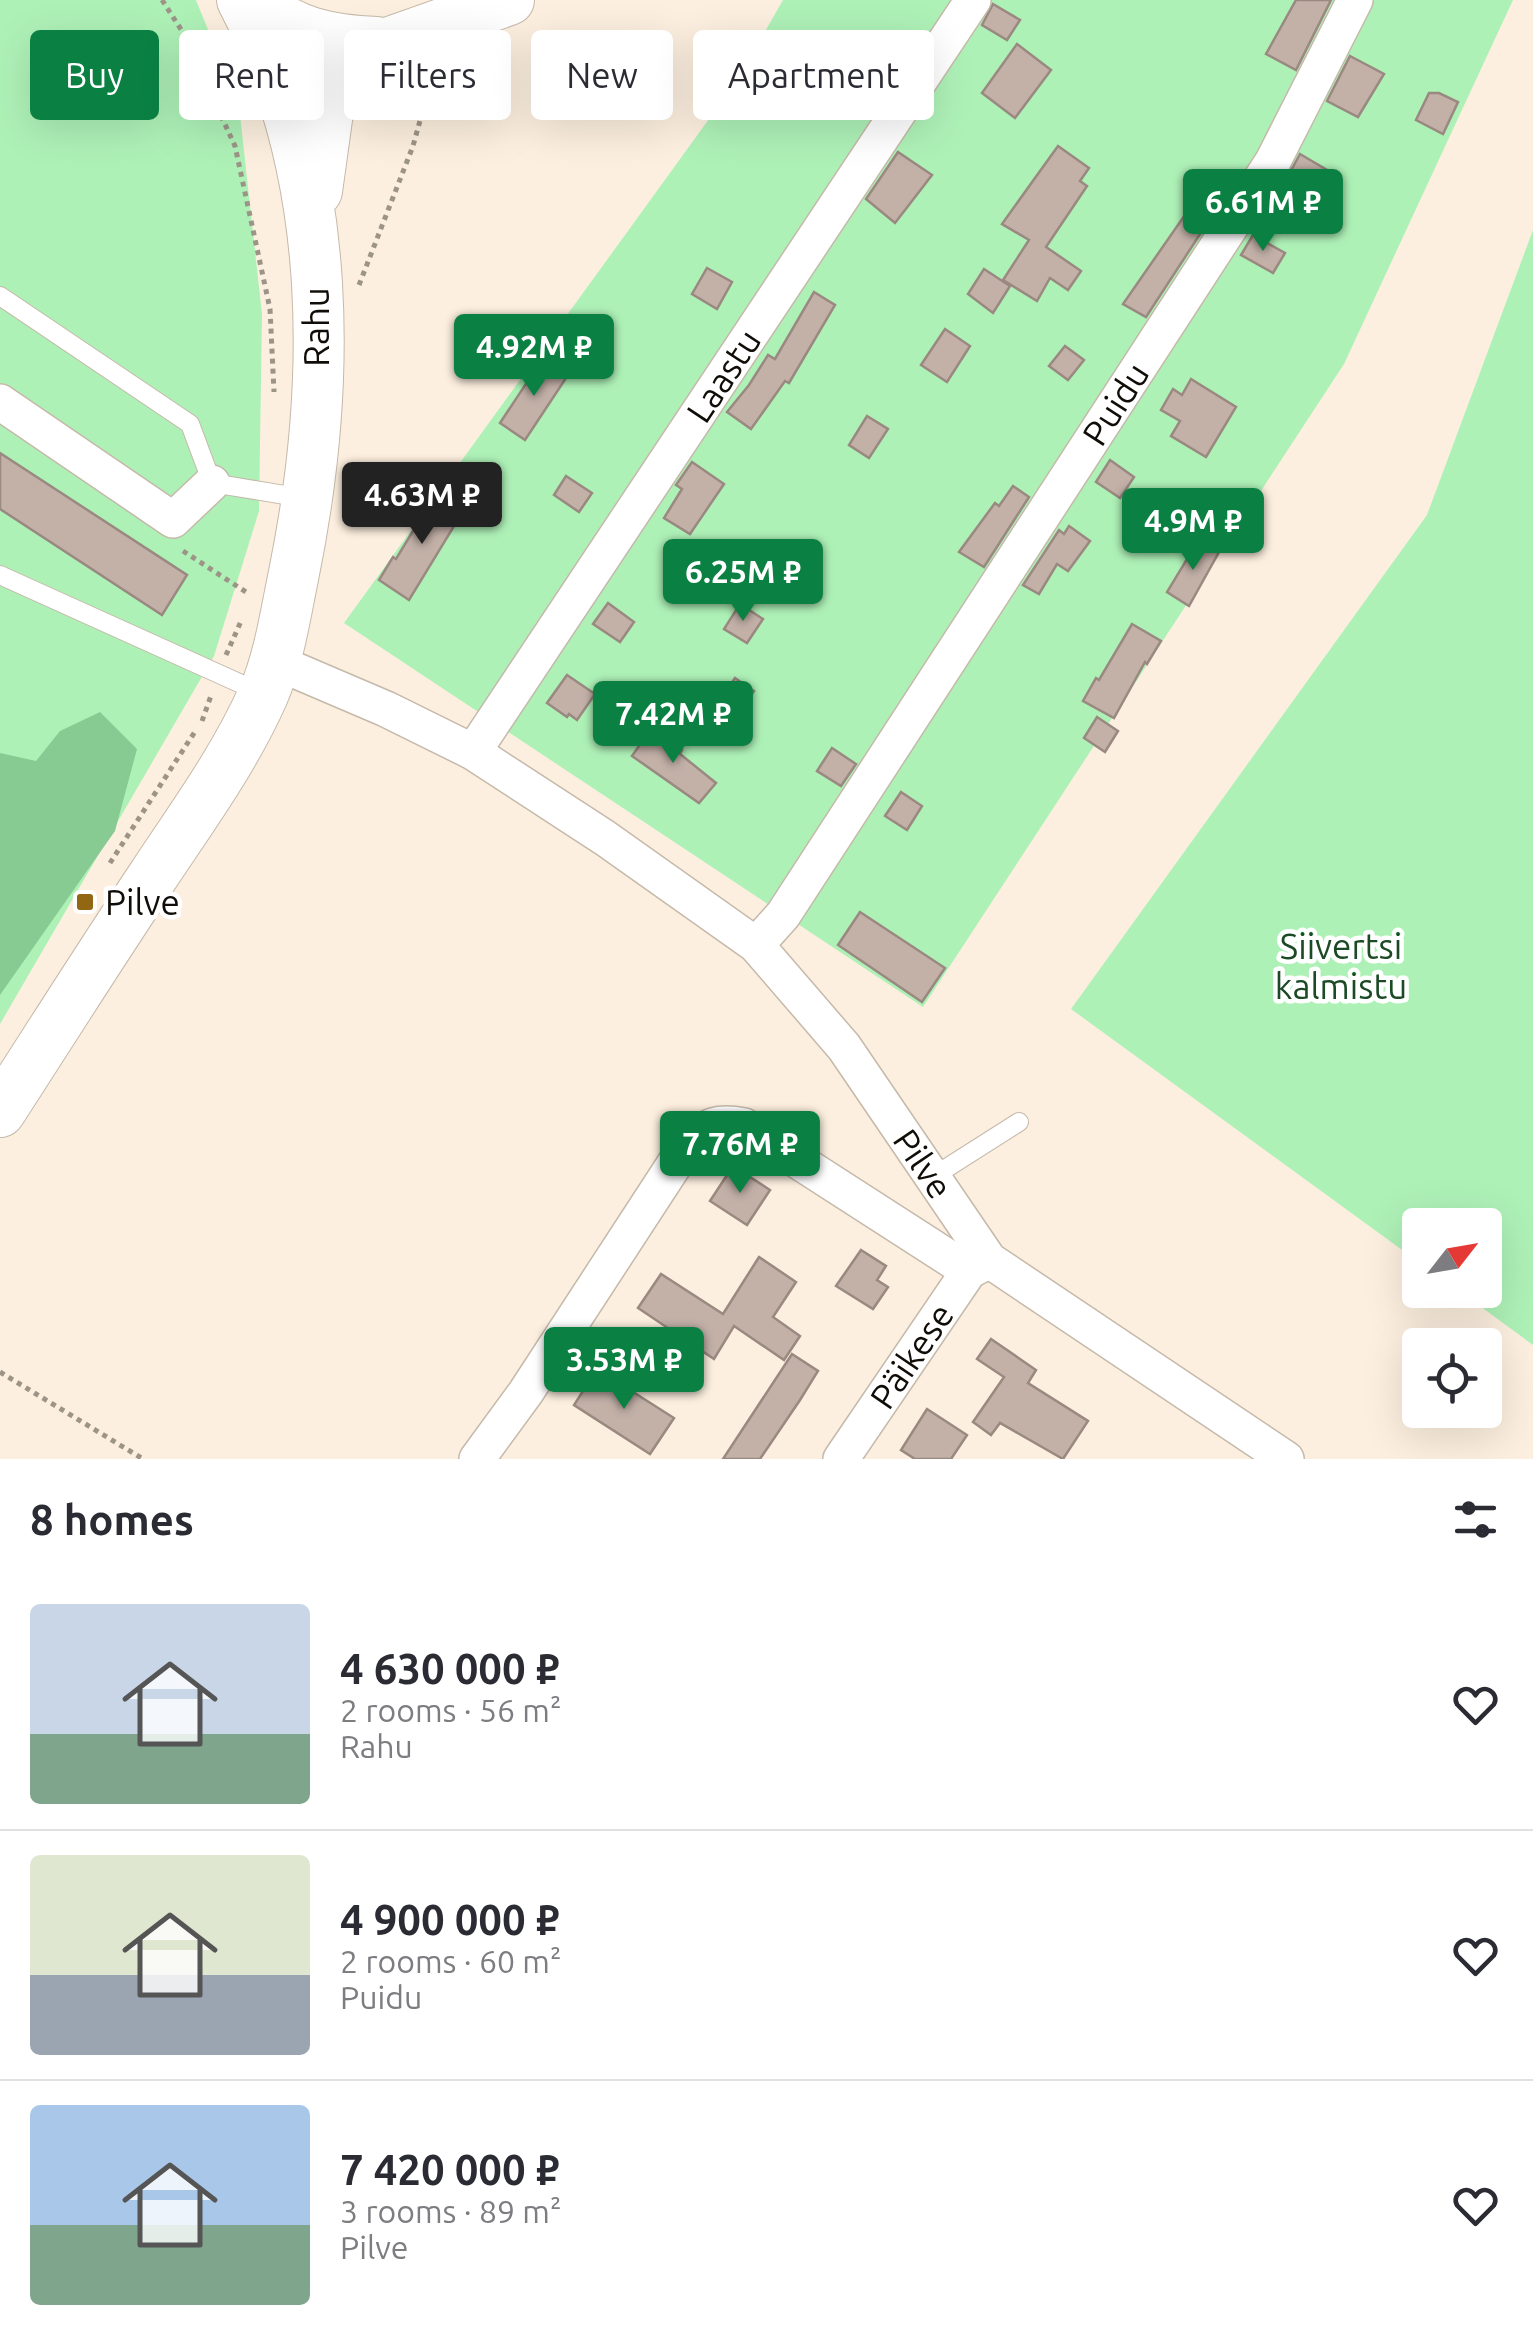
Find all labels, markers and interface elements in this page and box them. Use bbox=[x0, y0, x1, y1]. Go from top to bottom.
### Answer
chip: Buy bbox=[30, 30, 159, 120]
chip: Rent bbox=[179, 30, 324, 120]
chip: Filters bbox=[344, 30, 511, 120]
chip: New bbox=[531, 30, 673, 120]
chip: Apartment bbox=[693, 30, 934, 120]
pin: 6.61M ₽ bbox=[1171, 169, 1355, 254]
text: 6.61M ₽ bbox=[1205, 183, 1321, 219]
street label: Rahu bbox=[296, 287, 336, 367]
pin: 4.92M ₽ bbox=[442, 314, 626, 399]
street label: Laastu bbox=[678, 322, 768, 429]
text: 4.92M ₽ bbox=[476, 328, 592, 364]
street label: Puidu bbox=[1074, 355, 1156, 452]
pin: 4.63M ₽ bbox=[330, 462, 514, 547]
text: 4.63M ₽ bbox=[364, 476, 480, 512]
pin: 4.9M ₽ bbox=[1112, 488, 1274, 573]
text: 4.9M ₽ bbox=[1144, 502, 1242, 538]
pin: 6.25M ₽ bbox=[651, 539, 835, 624]
text: 6.25M ₽ bbox=[685, 553, 801, 589]
pin: 7.42M ₽ bbox=[581, 681, 765, 766]
text: 7.42M ₽ bbox=[615, 695, 731, 731]
place label: Pilve bbox=[105, 882, 180, 922]
marker: Pilve bbox=[74, 891, 96, 913]
park label: Siivertsi kalmistu bbox=[1275, 926, 1407, 1006]
pin: 7.76M ₽ bbox=[648, 1111, 832, 1196]
street label: Pilve bbox=[886, 1121, 961, 1206]
text: 7.76M ₽ bbox=[682, 1125, 798, 1161]
north arrow bbox=[1402, 1208, 1502, 1308]
map controls bbox=[1402, 1208, 1502, 1428]
street label: Päikese bbox=[862, 1296, 961, 1416]
pin: 3.53M ₽ bbox=[532, 1327, 716, 1412]
button: locate bbox=[1402, 1328, 1502, 1428]
text: 3.53M ₽ bbox=[566, 1341, 682, 1377]
icon: filters bbox=[1448, 1492, 1503, 1547]
text: 8 homes bbox=[30, 1496, 194, 1543]
icon: home bbox=[110, 1644, 230, 1764]
text: 4 630 000 ₽ bbox=[340, 1645, 559, 1692]
icon: heart bbox=[1448, 1677, 1503, 1732]
text: 2 rooms · 56 m² bbox=[340, 1692, 561, 1728]
text: Rahu bbox=[340, 1728, 413, 1764]
icon: home bbox=[110, 1895, 230, 2015]
text: 4 900 000 ₽ bbox=[340, 1896, 559, 1943]
icon: heart bbox=[1448, 1928, 1503, 1983]
text: 2 rooms · 60 m² bbox=[340, 1943, 561, 1979]
text: Puidu bbox=[340, 1979, 422, 2015]
icon: home bbox=[110, 2145, 230, 2265]
text: 7 420 000 ₽ bbox=[340, 2146, 559, 2193]
icon: heart bbox=[1448, 2178, 1503, 2233]
text: 3 rooms · 89 m² bbox=[340, 2193, 561, 2229]
text: Pilve bbox=[340, 2229, 408, 2265]

